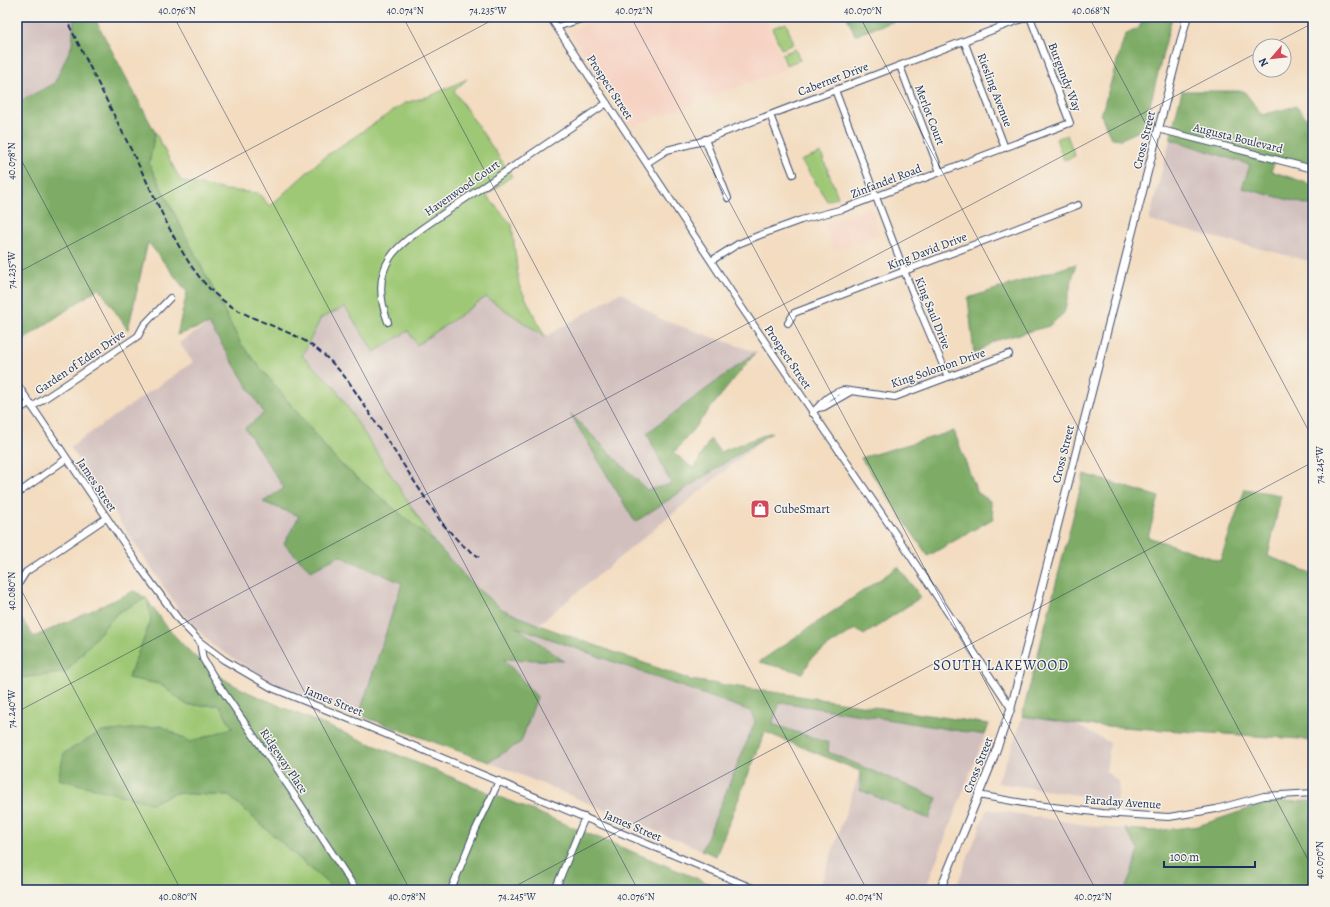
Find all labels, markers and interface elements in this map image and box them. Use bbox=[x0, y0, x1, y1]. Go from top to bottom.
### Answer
text: 40.076°N bbox=[158, 4, 196, 17]
text: 40.074°N bbox=[386, 4, 424, 17]
text: 74.235°W bbox=[469, 4, 507, 17]
text: 40.072°N bbox=[615, 4, 653, 17]
text: 40.070°N bbox=[844, 4, 882, 17]
text: 40.068°N bbox=[1072, 4, 1110, 17]
north arrow bbox=[1252, 38, 1292, 78]
street label: Burgundy Way bbox=[1045, 40, 1086, 114]
street label: Prospect Street bbox=[583, 51, 637, 123]
street label: Riesling Avenue bbox=[974, 51, 1016, 129]
text: N bbox=[1255, 55, 1272, 70]
street label: Cabernet Drive bbox=[795, 58, 871, 100]
street label: Merlot Court bbox=[911, 83, 949, 148]
street label: Cross Street bbox=[1129, 109, 1159, 171]
street label: Augusta Boulevard bbox=[1190, 119, 1285, 157]
text: 40.078°N bbox=[5, 142, 18, 180]
street label: Havenwood Court bbox=[421, 156, 503, 220]
street label: Zinfandel Road bbox=[848, 160, 924, 202]
street label: King David Drive bbox=[885, 228, 969, 274]
text: 74.235°W bbox=[5, 251, 18, 289]
street label: King Saul Drive bbox=[911, 275, 955, 351]
street label: Prospect Street bbox=[761, 322, 815, 392]
street label: Garden of Eden Drive bbox=[32, 326, 128, 398]
street label: King Solomon Drive bbox=[889, 344, 987, 392]
street label: Cross Street bbox=[1048, 423, 1078, 485]
text: 74.245°W bbox=[1313, 445, 1326, 484]
street label: James Street bbox=[73, 455, 121, 515]
shop icon: CubeSmart bbox=[749, 498, 771, 520]
place label: CubeSmart bbox=[774, 501, 830, 517]
text: 40.080°N bbox=[5, 572, 18, 610]
district label: SOUTH LAKEWOOD bbox=[933, 656, 1069, 675]
street label: James Street bbox=[303, 682, 365, 720]
text: 74.240°W bbox=[5, 689, 18, 728]
street label: Ridgeway Place bbox=[256, 725, 312, 797]
street label: Cross Street bbox=[959, 734, 997, 795]
street label: Faraday Avenue bbox=[1084, 791, 1162, 813]
street label: James Street bbox=[602, 807, 664, 845]
text: 40.070°N bbox=[1313, 841, 1326, 879]
scale bar bbox=[1164, 843, 1255, 869]
text: 100 m bbox=[1170, 849, 1199, 865]
text: 40.080°N bbox=[159, 890, 197, 903]
text: 40.078°N bbox=[388, 890, 426, 903]
text: 74.245°W bbox=[498, 890, 537, 903]
text: 40.076°N bbox=[617, 890, 655, 903]
text: 40.074°N bbox=[845, 890, 883, 903]
text: 40.072°N bbox=[1074, 890, 1112, 903]

